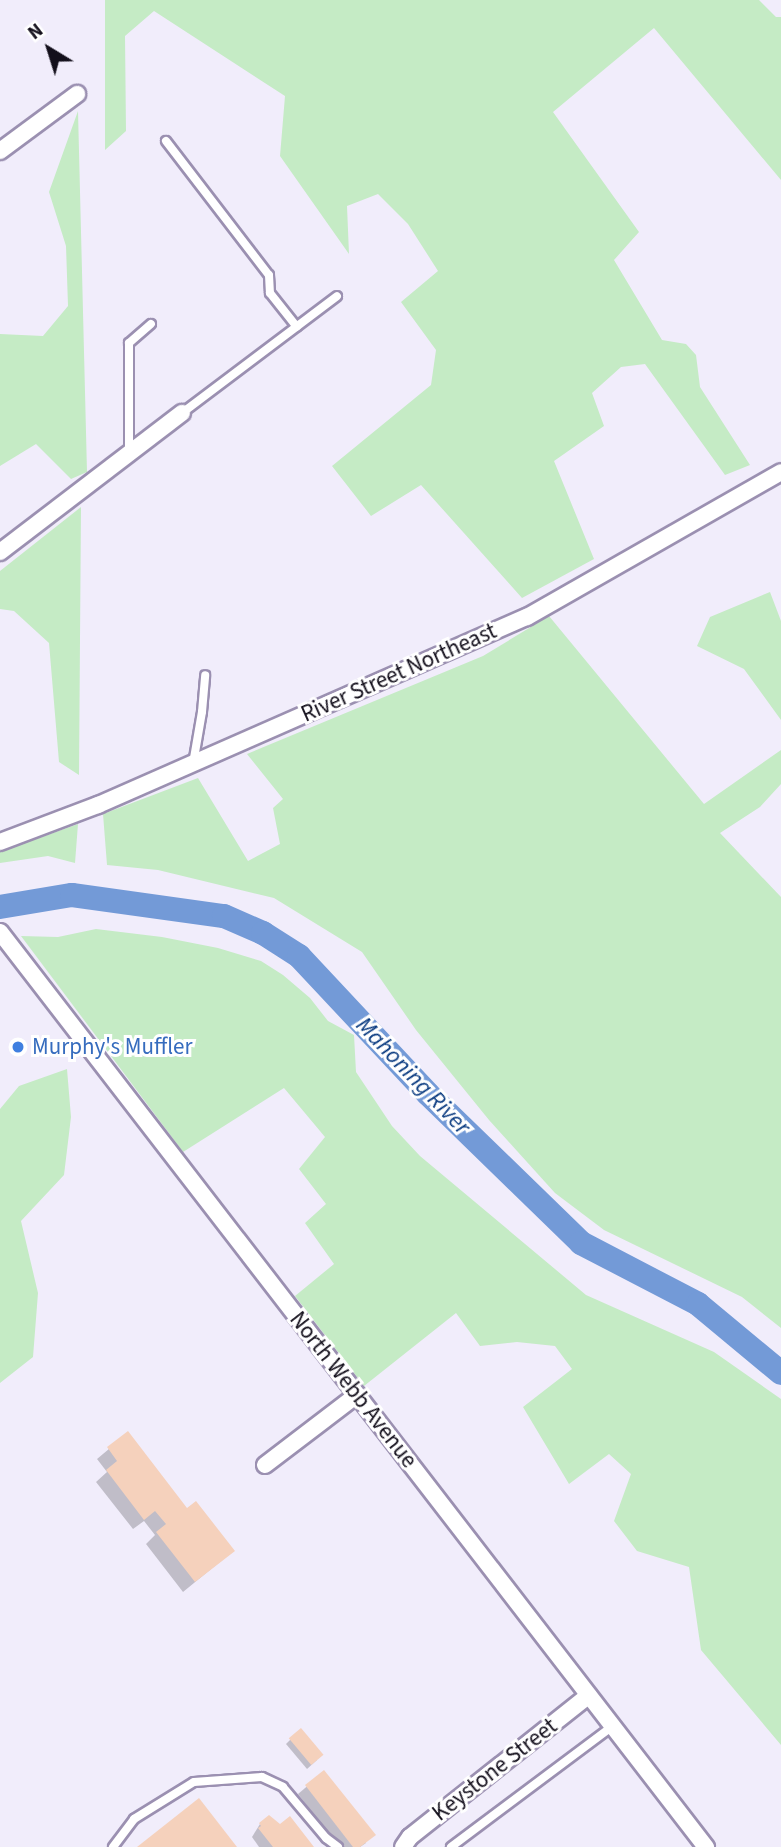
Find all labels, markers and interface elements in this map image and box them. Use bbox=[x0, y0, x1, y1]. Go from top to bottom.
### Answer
north arrow bbox=[14, 14, 84, 84]
text: N bbox=[22, 18, 49, 47]
street label: River Street Northeast bbox=[297, 618, 501, 728]
water label: Mahoning River bbox=[350, 1011, 476, 1141]
place label: Murphy's Muffler bbox=[32, 1033, 192, 1061]
marker: Murphy's Muffler bbox=[10, 1039, 26, 1055]
street label: North Webb Avenue bbox=[283, 1306, 423, 1474]
street label: Keystone Street bbox=[427, 1713, 563, 1827]

